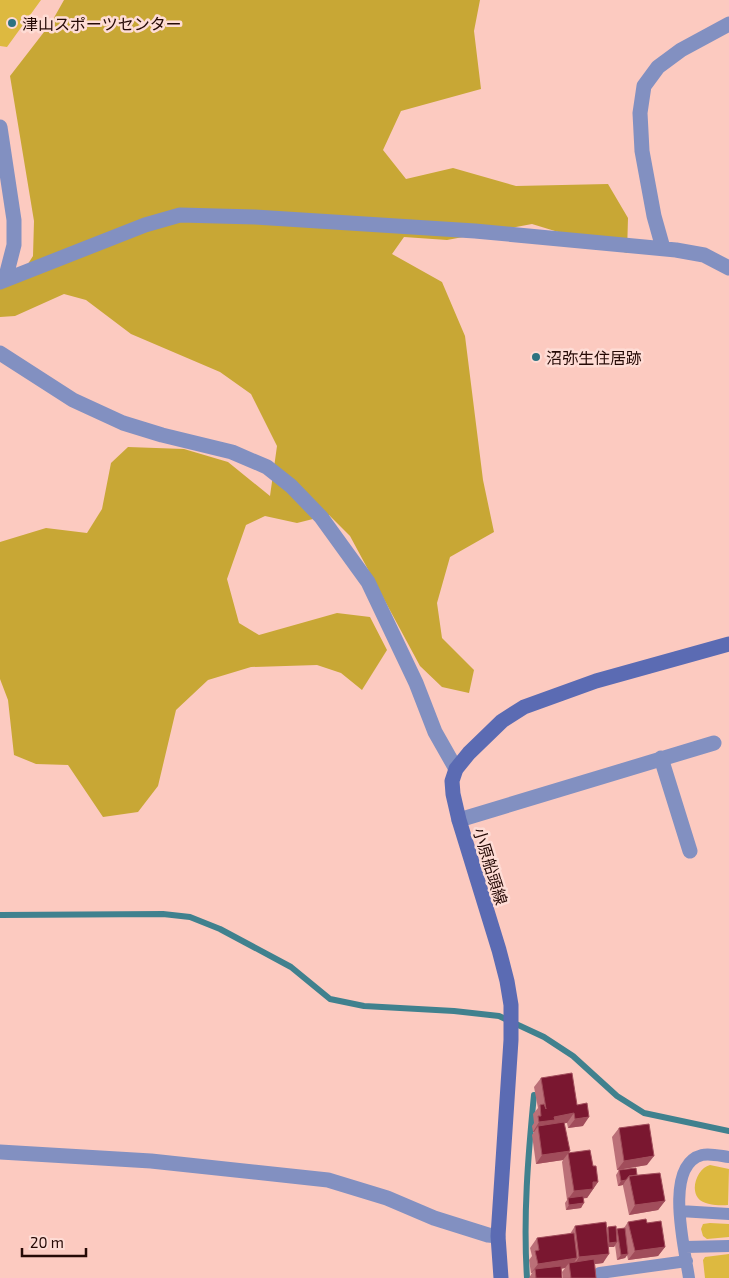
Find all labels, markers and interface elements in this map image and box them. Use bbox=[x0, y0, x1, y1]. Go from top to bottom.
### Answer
place label: 津山スポーツセンター bbox=[22, 14, 182, 33]
marker: 津山スポーツセンター bbox=[6, 17, 18, 29]
place label: 沼弥生住居跡 bbox=[546, 348, 642, 367]
marker: 沼弥生住居跡 bbox=[530, 351, 542, 363]
street label: 小原船頭線 bbox=[470, 825, 512, 907]
scale bar bbox=[22, 1226, 86, 1258]
text: 20 m bbox=[30, 1233, 64, 1251]

